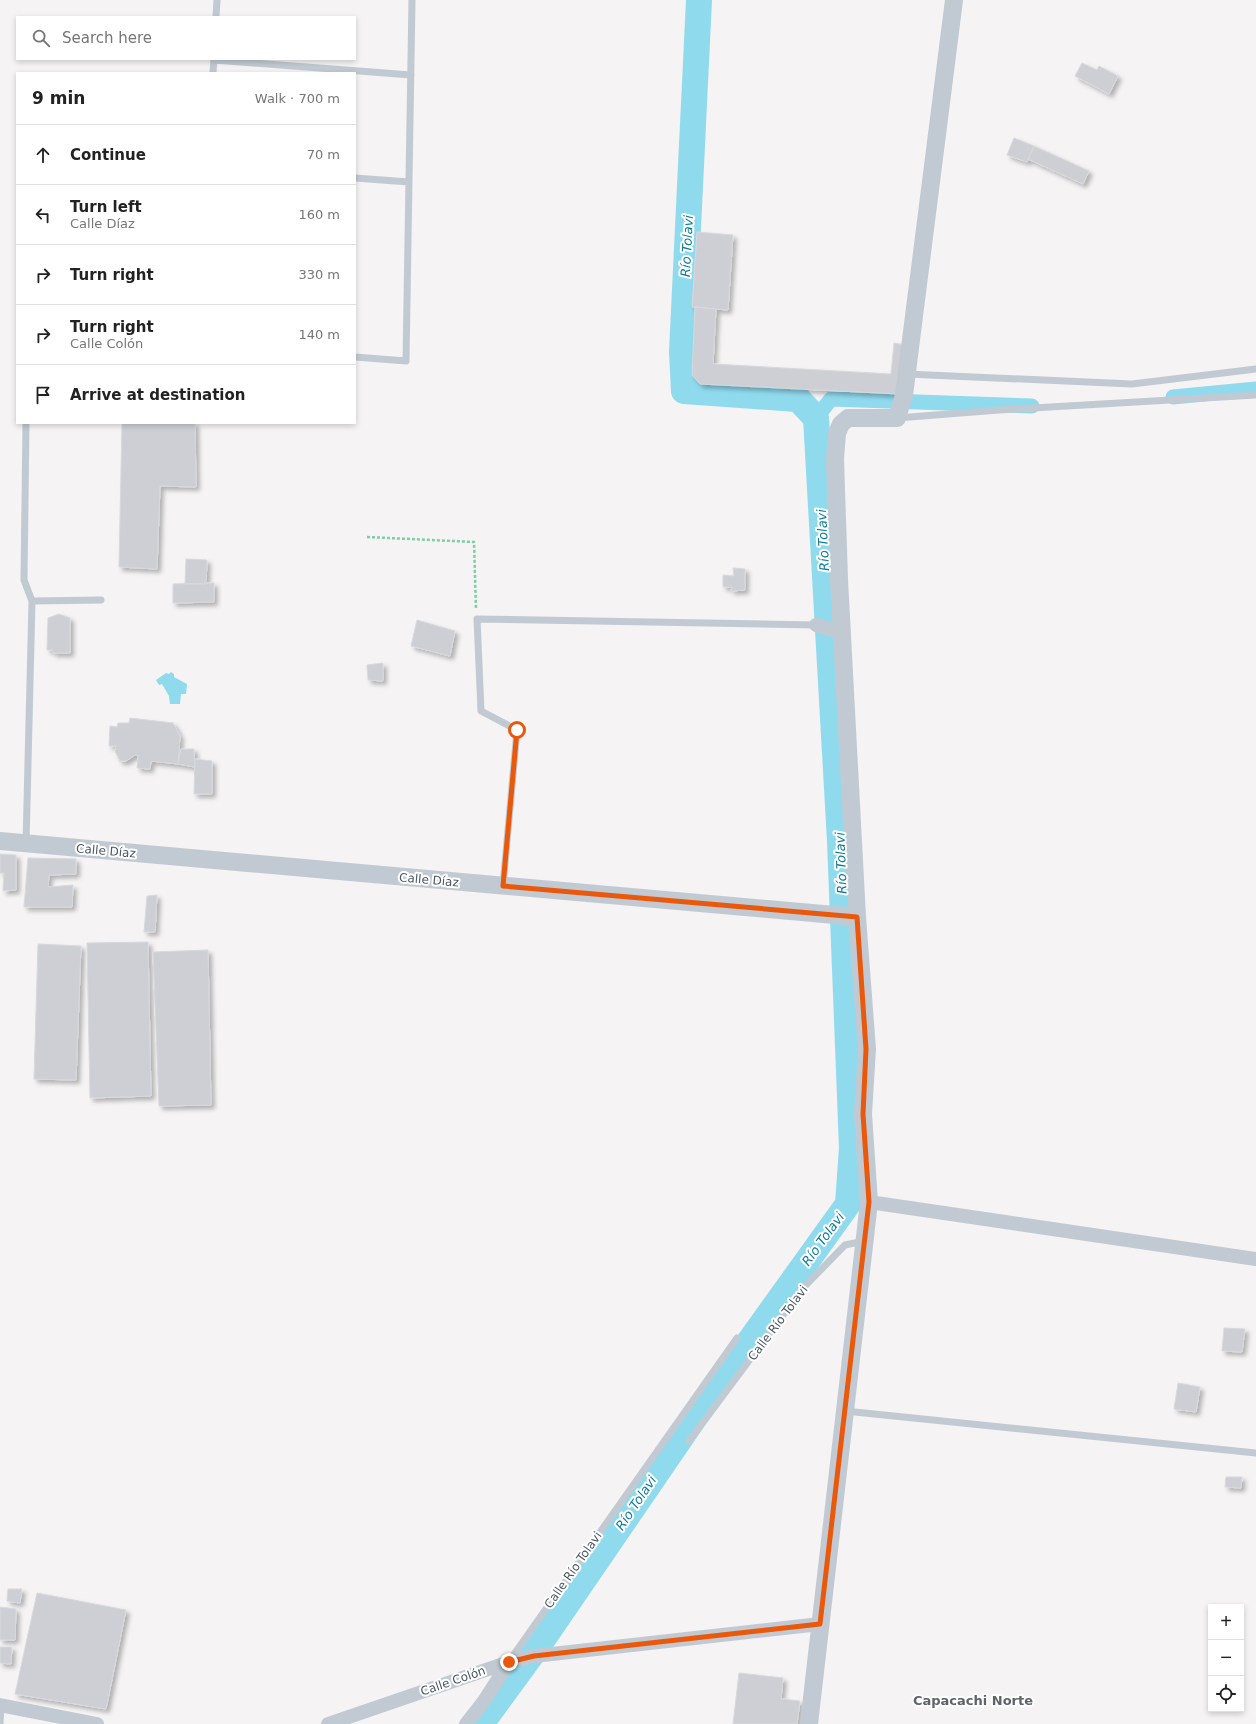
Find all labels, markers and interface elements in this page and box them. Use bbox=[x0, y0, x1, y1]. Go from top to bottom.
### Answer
search box bbox=[16, 16, 356, 60]
icon: search bbox=[30, 27, 52, 49]
text: Search here bbox=[62, 29, 152, 47]
text: 9 min bbox=[32, 88, 85, 108]
text: Walk · 700 m bbox=[255, 91, 340, 106]
icon: ahead bbox=[32, 144, 54, 166]
text: Continue bbox=[70, 146, 146, 164]
text: 70 m bbox=[307, 147, 340, 162]
text: Turn left bbox=[70, 198, 142, 216]
icon: left bbox=[32, 204, 54, 226]
text: 160 m bbox=[298, 207, 340, 222]
water label: Río Tolavi bbox=[678, 214, 696, 277]
text: Calle Díaz bbox=[70, 216, 135, 231]
icon: right bbox=[32, 264, 54, 286]
text: Turn right bbox=[70, 266, 154, 284]
text: 330 m bbox=[298, 267, 340, 282]
text: Turn right bbox=[70, 318, 154, 336]
icon: right bbox=[32, 324, 54, 346]
text: 140 m bbox=[298, 327, 340, 342]
text: Calle Colón bbox=[70, 336, 143, 351]
icon: arrive bbox=[32, 384, 54, 406]
text: Arrive at destination bbox=[70, 386, 245, 404]
water label: Río Tolavi bbox=[814, 508, 832, 571]
route start bbox=[508, 721, 526, 739]
water label: Río Tolavi bbox=[832, 831, 850, 894]
street label: Calle Díaz bbox=[76, 841, 136, 861]
street label: Calle Díaz bbox=[399, 870, 459, 890]
water label: Río Tolavi bbox=[799, 1209, 847, 1268]
street label: Calle Río Tolavi bbox=[745, 1283, 811, 1363]
water label: Río Tolavi bbox=[612, 1473, 660, 1533]
street label: Calle Río Tolavi bbox=[541, 1529, 605, 1611]
map controls bbox=[1208, 1604, 1244, 1712]
button: + bbox=[1208, 1604, 1244, 1640]
button: − bbox=[1208, 1640, 1244, 1676]
route end bbox=[500, 1653, 518, 1671]
street label: Calle Colón bbox=[419, 1663, 487, 1699]
button: locate bbox=[1208, 1676, 1244, 1712]
district label: Capacachi Norte bbox=[913, 1693, 1033, 1708]

